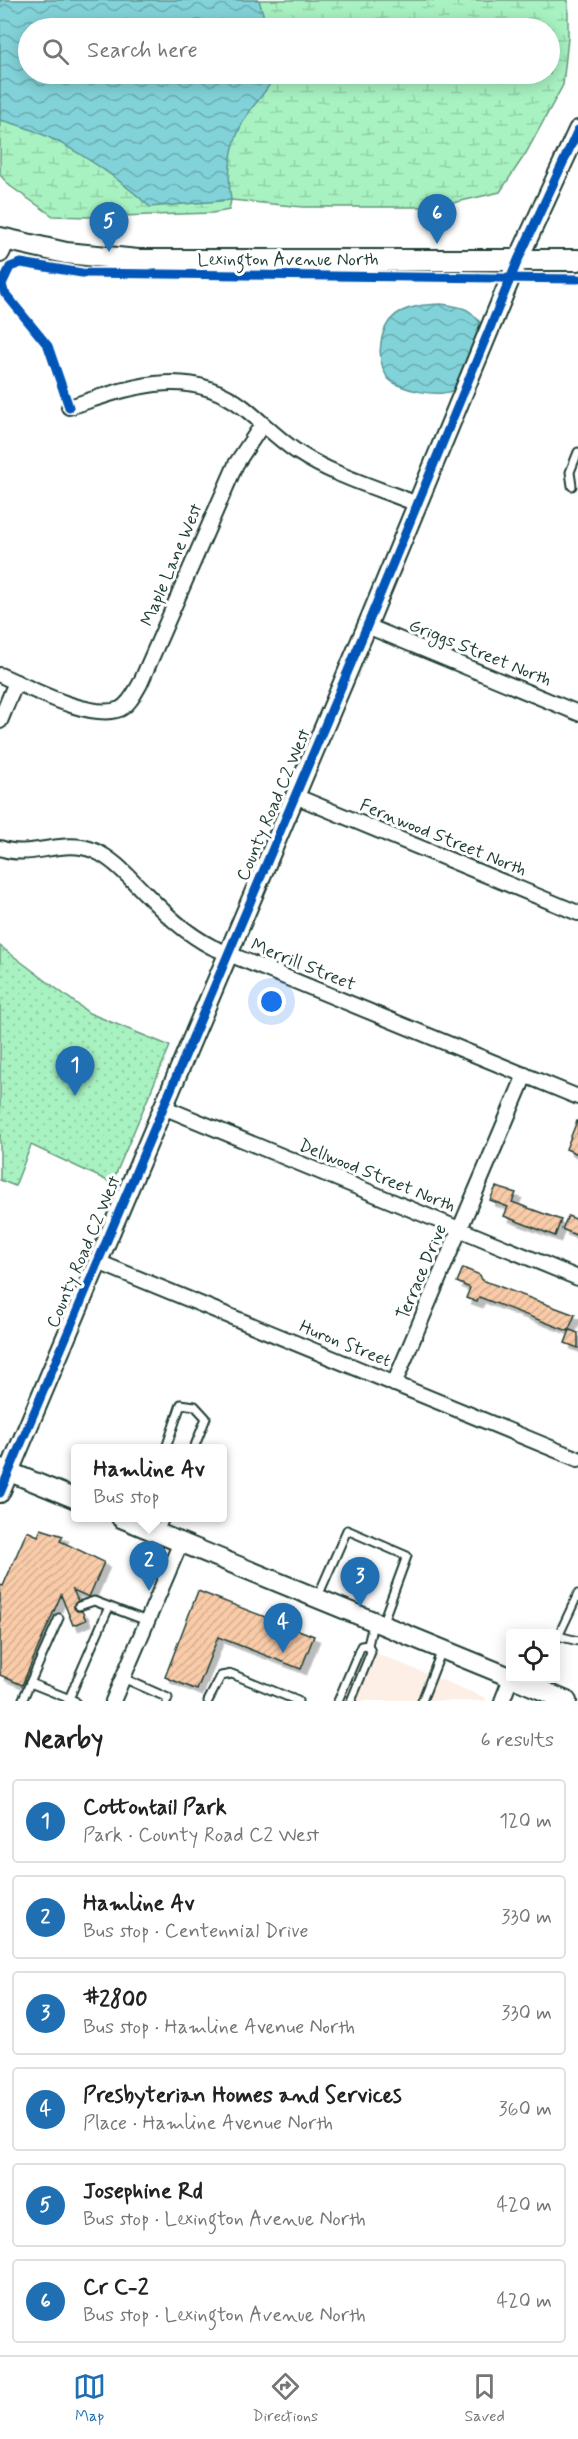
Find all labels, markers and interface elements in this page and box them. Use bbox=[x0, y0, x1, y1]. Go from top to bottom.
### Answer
search box bbox=[18, 18, 560, 84]
icon: search bbox=[39, 35, 72, 68]
text: Search here bbox=[87, 37, 198, 65]
pin: 6 bbox=[418, 194, 456, 244]
pin: 5 bbox=[90, 202, 128, 252]
street label: Lexington Avenue North bbox=[197, 248, 379, 274]
street label: Maple Lane West bbox=[135, 499, 209, 630]
street label: Griggs Street North bbox=[405, 613, 555, 693]
street label: County Road C2 West bbox=[231, 725, 317, 885]
street label: Fernwood Street North bbox=[356, 794, 530, 882]
street label: Merrill Street bbox=[247, 933, 359, 997]
your location bbox=[257, 987, 286, 1016]
pin: 1 bbox=[56, 1046, 94, 1096]
street label: Dellwood Street North bbox=[295, 1134, 459, 1218]
street label: County Road C2 West bbox=[41, 1172, 127, 1332]
street label: Terrace Drive bbox=[391, 1221, 453, 1323]
street label: Huron Street bbox=[296, 1315, 395, 1373]
popup bbox=[71, 1444, 227, 1522]
text: Hamline Av bbox=[93, 1456, 205, 1484]
text: Bus stop bbox=[93, 1484, 159, 1511]
pin: 2 bbox=[130, 1542, 168, 1591]
pin: 3 bbox=[340, 1558, 380, 1607]
pin: 4 bbox=[264, 1604, 302, 1653]
map controls bbox=[506, 1629, 560, 1683]
button: locate bbox=[506, 1629, 560, 1683]
text: Nearby bbox=[24, 1723, 103, 1757]
text: 6 results bbox=[481, 1727, 554, 1754]
text: Cottontail Park bbox=[83, 1794, 227, 1822]
text: 1 bbox=[41, 1808, 50, 1835]
text: 120 m bbox=[499, 1808, 552, 1835]
text: Park · County Road C2 West bbox=[83, 1822, 319, 1849]
text: Hamline Av bbox=[83, 1890, 194, 1918]
text: 2 bbox=[41, 1904, 50, 1931]
text: 330 m bbox=[501, 1904, 552, 1931]
text: Bus stop · Centennial Drive bbox=[83, 1918, 309, 1945]
text: #2800 bbox=[83, 1986, 148, 2014]
text: 3 bbox=[41, 2000, 50, 2027]
text: 330 m bbox=[501, 2000, 552, 2027]
text: Bus stop · Hamline Avenue North bbox=[83, 2014, 355, 2041]
text: Presbyterian Homes and Services bbox=[83, 2082, 402, 2110]
text: 4 bbox=[40, 2096, 51, 2123]
text: 360 m bbox=[499, 2096, 552, 2123]
text: Place · Hamline Avenue North bbox=[83, 2110, 333, 2137]
text: Josephine Rd bbox=[83, 2178, 203, 2206]
text: 5 bbox=[40, 2192, 52, 2219]
text: 420 m bbox=[496, 2192, 552, 2219]
text: Bus stop · Lexington Avenue North bbox=[83, 2206, 366, 2233]
text: Cr C-2 bbox=[83, 2274, 148, 2302]
text: 6 bbox=[40, 2288, 51, 2315]
text: 420 m bbox=[496, 2288, 552, 2315]
text: Bus stop · Lexington Avenue North bbox=[83, 2302, 366, 2329]
tab: Map bbox=[73, 2370, 106, 2427]
tab: Directions bbox=[252, 2370, 318, 2427]
tab: Saved bbox=[464, 2370, 505, 2427]

